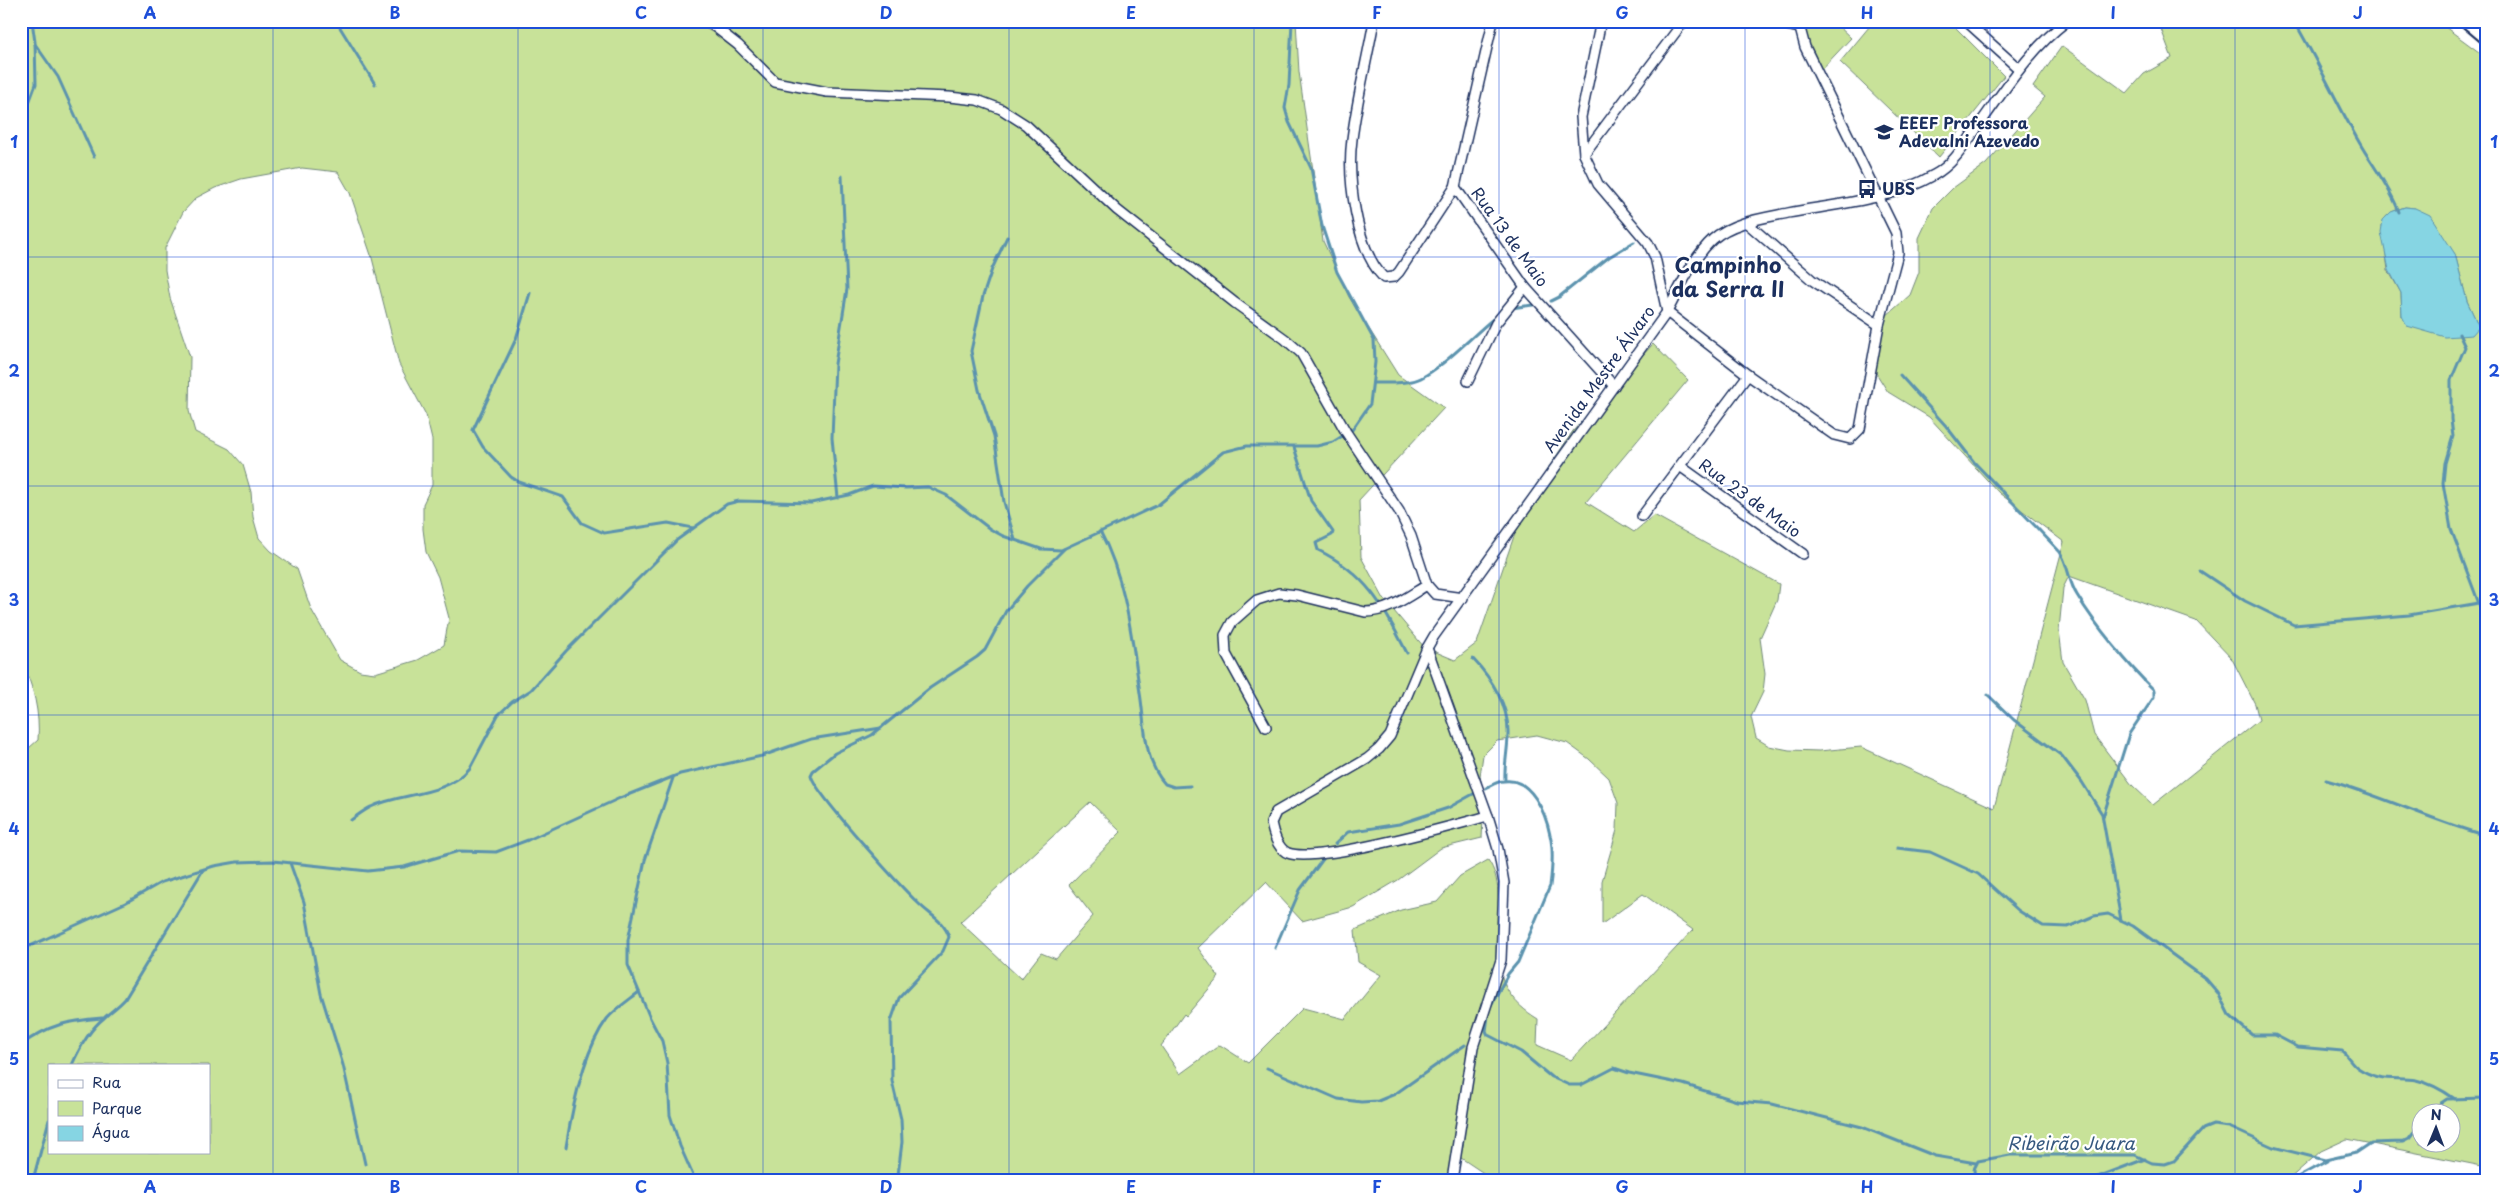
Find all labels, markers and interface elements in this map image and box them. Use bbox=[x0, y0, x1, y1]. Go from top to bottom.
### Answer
text: A bbox=[144, 0, 157, 24]
text: B bbox=[390, 0, 401, 24]
text: C bbox=[635, 0, 647, 24]
text: D bbox=[880, 0, 892, 24]
text: E bbox=[1126, 0, 1136, 24]
text: F bbox=[1372, 0, 1382, 24]
text: G bbox=[1615, 0, 1629, 24]
text: H bbox=[1861, 0, 1873, 24]
text: I bbox=[2110, 0, 2116, 24]
text: J bbox=[2353, 0, 2363, 24]
place label: EEEF Professora Adevalni Azevedo bbox=[1899, 110, 2039, 152]
school or university icon: EEEF Professora Adevalni Azevedo bbox=[1873, 121, 1895, 143]
text: 1 bbox=[10, 129, 18, 153]
text: 1 bbox=[2490, 129, 2498, 153]
place label: UBS bbox=[1882, 176, 1915, 200]
bus stop icon: UBS bbox=[1856, 178, 1878, 200]
street label: Rua 13 de Maio bbox=[1466, 182, 1555, 291]
district label: Campinho da Serra II bbox=[1671, 248, 1785, 304]
street label: Avenida Mestre Álvaro bbox=[1537, 300, 1660, 457]
text: 2 bbox=[8, 358, 20, 382]
text: 2 bbox=[2488, 358, 2500, 382]
street label: Rua 23 de Maio bbox=[1695, 452, 1807, 542]
text: 3 bbox=[9, 587, 19, 611]
text: 3 bbox=[2489, 587, 2499, 611]
text: 4 bbox=[9, 816, 20, 840]
text: 4 bbox=[2489, 816, 2500, 840]
text: 5 bbox=[9, 1046, 19, 1070]
text: 5 bbox=[2489, 1046, 2499, 1070]
legend bbox=[48, 1064, 210, 1154]
text: Rua bbox=[92, 1070, 121, 1093]
text: Parque bbox=[92, 1096, 142, 1119]
north arrow bbox=[2410, 1104, 2460, 1154]
text: N bbox=[2431, 1104, 2442, 1125]
text: Água bbox=[92, 1120, 130, 1143]
water label: Ribeirão Juara bbox=[2007, 1129, 2135, 1156]
text: A bbox=[144, 1174, 157, 1198]
text: B bbox=[390, 1174, 401, 1198]
text: C bbox=[635, 1174, 647, 1198]
text: D bbox=[880, 1174, 892, 1198]
text: E bbox=[1126, 1174, 1136, 1198]
text: F bbox=[1372, 1174, 1382, 1198]
text: G bbox=[1615, 1174, 1629, 1198]
text: H bbox=[1861, 1174, 1873, 1198]
text: I bbox=[2110, 1174, 2116, 1198]
text: J bbox=[2353, 1174, 2363, 1198]

